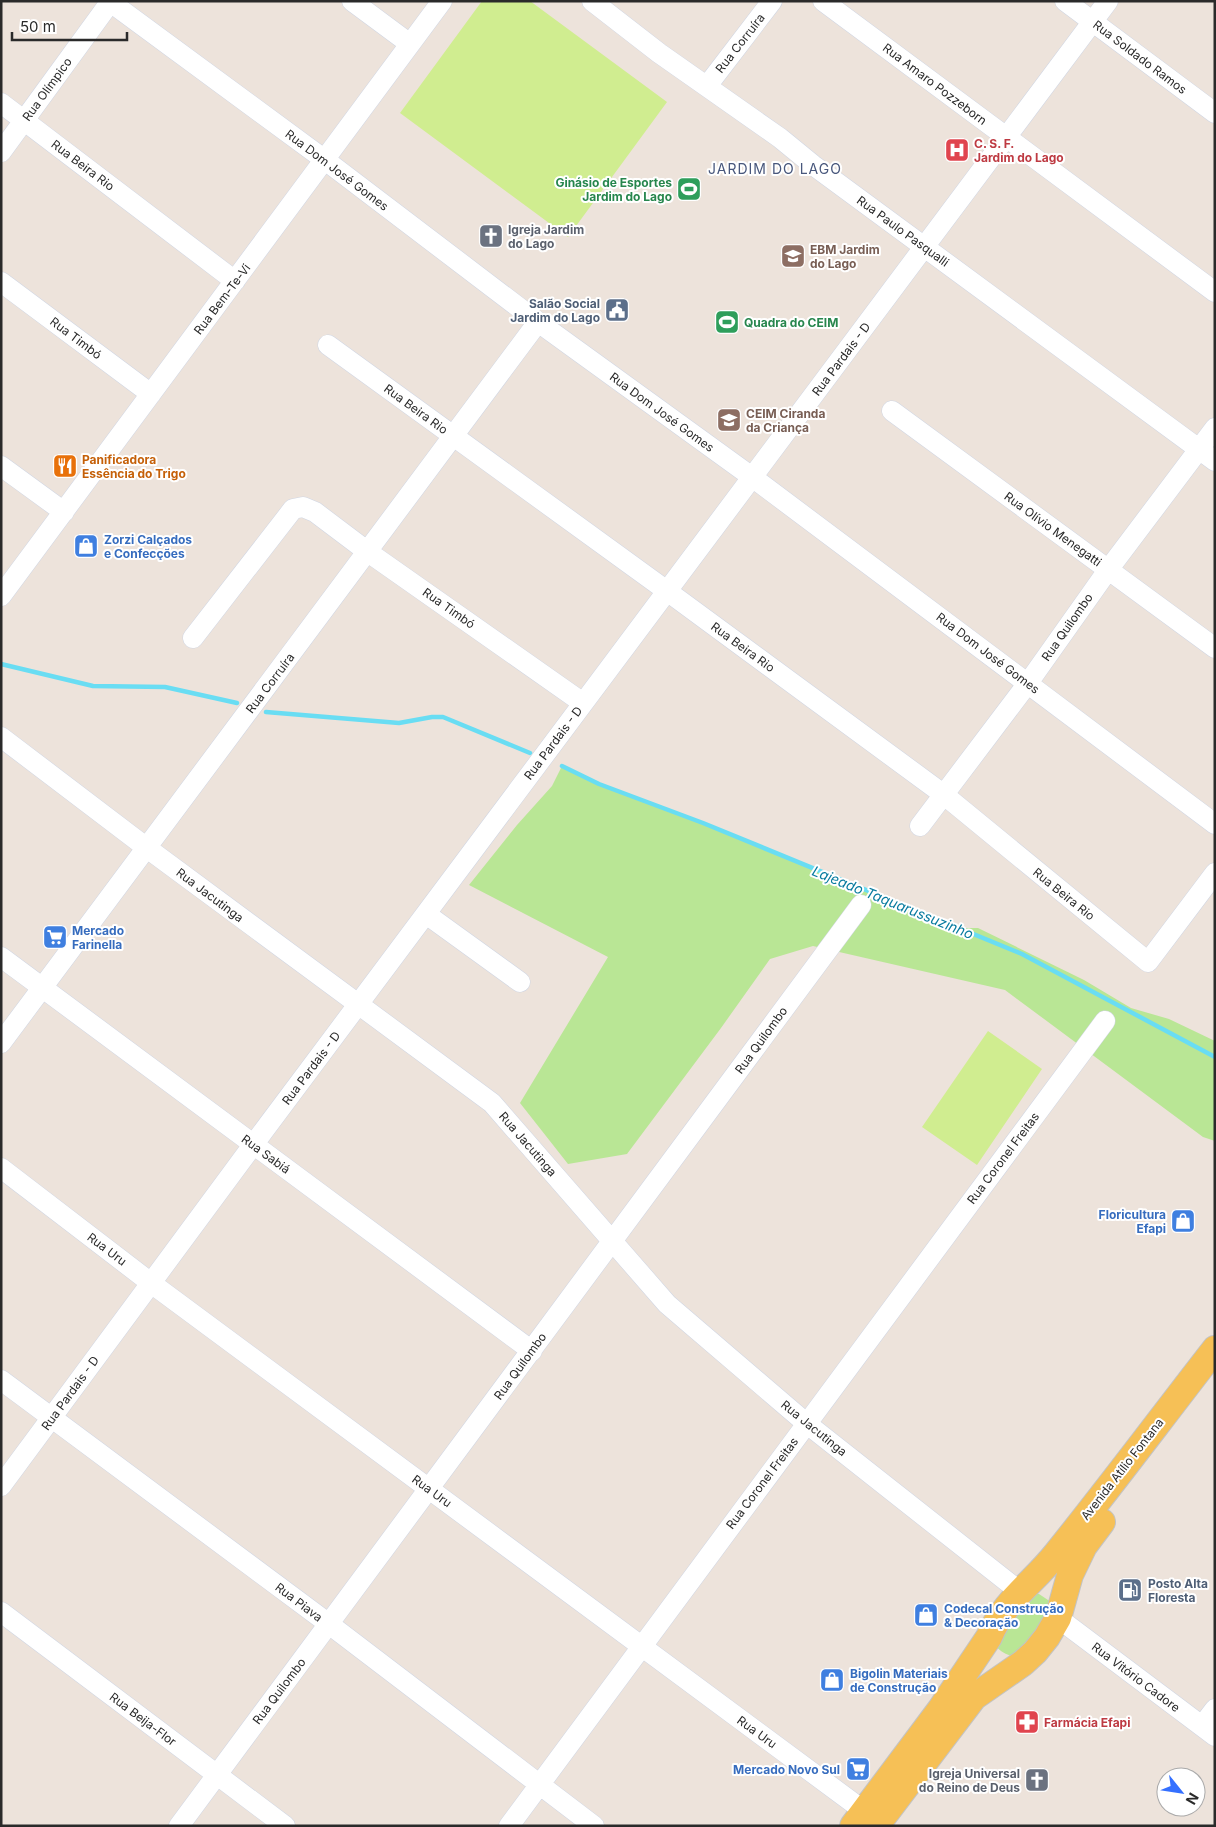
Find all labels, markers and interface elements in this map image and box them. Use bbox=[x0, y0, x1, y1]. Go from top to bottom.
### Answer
scale bar bbox=[12, 10, 128, 42]
street label: Rua Corruíra bbox=[712, 10, 768, 76]
text: 50 m bbox=[20, 17, 56, 36]
street label: Rua Soldado Ramos bbox=[1090, 17, 1190, 97]
street label: Rua Amaro Pozzeborn bbox=[880, 40, 990, 128]
street label: Rua Olímpico bbox=[19, 54, 75, 124]
street label: Rua Dom José Gomes bbox=[282, 126, 392, 214]
street label: Rua Beira Rio bbox=[48, 136, 118, 194]
place label: C. S. F. Jardim do Lago bbox=[974, 136, 1064, 165]
hospital icon: C. S. F. Jardim do Lago bbox=[944, 137, 970, 163]
district label: JARDIM DO LAGO bbox=[708, 160, 842, 177]
place label: Ginásio de Esportes Jardim do Lago bbox=[555, 175, 672, 204]
sports icon: Ginásio de Esportes Jardim do Lago bbox=[676, 176, 702, 202]
street label: Rua Paulo Pasqualli bbox=[854, 192, 952, 270]
place label: Igreja Jardim do Lago bbox=[508, 222, 584, 251]
church icon: Igreja Jardim do Lago bbox=[478, 223, 504, 249]
place label: EBM Jardim do Lago bbox=[810, 242, 880, 271]
school or university icon: EBM Jardim do Lago bbox=[780, 243, 806, 269]
street label: Rua Bem-Te-Vi bbox=[190, 261, 254, 337]
place label: Salão Social Jardim do Lago bbox=[510, 296, 600, 325]
public building icon: Salão Social Jardim do Lago bbox=[604, 297, 630, 323]
sports icon: Quadra do CEIM bbox=[714, 309, 740, 335]
street label: Rua Timbó bbox=[47, 314, 105, 362]
place label: Quadra do CEIM bbox=[744, 315, 838, 330]
street label: Rua Pardais - D bbox=[809, 319, 873, 399]
street label: Rua Dom José Gomes bbox=[607, 369, 717, 455]
street label: Rua Beira Rio bbox=[381, 381, 451, 437]
place label: CEIM Ciranda da Criança bbox=[746, 406, 825, 435]
school or university icon: CEIM Ciranda da Criança bbox=[716, 407, 742, 433]
place label: Panificadora Essência do Trigo bbox=[82, 452, 186, 481]
restaurant icon: Panificadora Essência do Trigo bbox=[52, 453, 78, 479]
street label: Rua Olívio Menegatti bbox=[1001, 489, 1105, 569]
place label: Zorzi Calçados e Confecções bbox=[104, 532, 192, 561]
shop icon: Zorzi Calçados e Confecções bbox=[73, 533, 99, 559]
street label: Rua Timbó bbox=[420, 584, 478, 632]
street label: Rua Quilombo bbox=[1038, 590, 1096, 664]
street label: Rua Dom José Gomes bbox=[933, 609, 1043, 697]
street label: Rua Beira Rio bbox=[708, 619, 778, 675]
street label: Rua Corruíra bbox=[243, 650, 297, 716]
street label: Rua Pardais - D bbox=[521, 703, 585, 783]
water label: Lajeado Taquarussuzinho bbox=[810, 862, 976, 942]
street label: Rua Jacutinga bbox=[173, 865, 247, 925]
street label: Rua Beira Rio bbox=[1030, 865, 1098, 923]
place label: Mercado Farinella bbox=[72, 923, 124, 952]
supermarket icon: Mercado Farinella bbox=[42, 924, 68, 950]
street label: Rua Quilombo bbox=[732, 1004, 790, 1076]
street label: Rua Pardais - D bbox=[279, 1028, 343, 1108]
street label: Rua Jacutinga bbox=[496, 1109, 560, 1179]
street label: Rua Coronel Freitas bbox=[964, 1109, 1042, 1207]
street label: Rua Sabiá bbox=[239, 1131, 293, 1177]
place label: Floricultura Efapi bbox=[1099, 1207, 1166, 1236]
shop icon: Floricultura Efapi bbox=[1170, 1208, 1196, 1234]
street label: Rua Uru bbox=[84, 1229, 130, 1269]
street label: Rua Quilombo bbox=[491, 1330, 549, 1402]
street label: Rua Pardais - D bbox=[38, 1353, 102, 1433]
street label: Rua Jacutinga bbox=[778, 1397, 850, 1459]
street label: Avenida Atílio Fontana bbox=[1078, 1415, 1166, 1523]
street label: Rua Coronel Freitas bbox=[723, 1434, 801, 1532]
street label: Rua Uru bbox=[409, 1472, 455, 1510]
place label: Posto Alta Floresta bbox=[1148, 1576, 1208, 1605]
fuel station icon: Posto Alta Floresta bbox=[1117, 1577, 1143, 1603]
street label: Rua Piava bbox=[272, 1579, 326, 1625]
place label: Codecal Construção & Decoração bbox=[944, 1601, 1064, 1630]
shop icon: Codecal Construção & Decoração bbox=[913, 1602, 939, 1628]
street label: Rua Vitório Cadore bbox=[1089, 1639, 1183, 1715]
street label: Rua Quilombo bbox=[249, 1655, 309, 1727]
place label: Bigolin Materiais de Construção bbox=[850, 1666, 948, 1695]
shop icon: Bigolin Materiais de Construção bbox=[819, 1667, 845, 1693]
street label: Rua Beija-Flor bbox=[107, 1689, 180, 1749]
pharmacy icon: Farmácia Efapi bbox=[1014, 1709, 1040, 1735]
street label: Rua Uru bbox=[734, 1713, 780, 1751]
place label: Farmácia Efapi bbox=[1044, 1715, 1130, 1730]
supermarket icon: Mercado Novo Sul bbox=[845, 1756, 871, 1782]
place label: Mercado Novo Sul bbox=[733, 1762, 840, 1777]
place label: Igreja Universal do Reino de Deus bbox=[919, 1766, 1020, 1795]
church icon: Igreja Universal do Reino de Deus bbox=[1024, 1767, 1050, 1793]
north arrow bbox=[1156, 1767, 1206, 1817]
text: N bbox=[1183, 1790, 1203, 1808]

